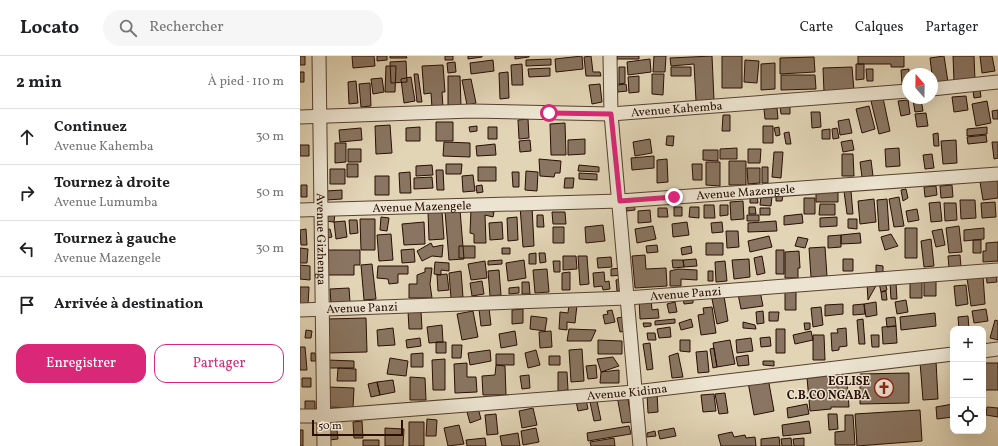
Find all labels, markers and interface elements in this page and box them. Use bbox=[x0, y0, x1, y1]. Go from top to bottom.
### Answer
search box bbox=[103, 10, 383, 46]
text: Locato bbox=[20, 15, 79, 41]
icon: search bbox=[117, 17, 139, 39]
text: Rechercher bbox=[149, 17, 224, 38]
text: Carte bbox=[800, 18, 833, 37]
text: Calques bbox=[855, 18, 903, 37]
text: Partager bbox=[925, 18, 978, 37]
north arrow bbox=[902, 68, 938, 104]
text: 2 min bbox=[16, 71, 62, 94]
text: À pied · 110 m bbox=[208, 73, 284, 91]
street label: Avenue Kahemba bbox=[630, 98, 723, 121]
route start bbox=[540, 104, 558, 122]
text: Continuez bbox=[54, 117, 127, 138]
icon: ahead bbox=[16, 126, 38, 148]
text: 30 m bbox=[256, 128, 284, 146]
text: Avenue Kahemba bbox=[54, 138, 153, 156]
text: Tournez à droite bbox=[54, 173, 170, 194]
icon: right bbox=[16, 182, 38, 204]
street label: Avenue Mazengele bbox=[696, 182, 796, 205]
text: 50 m bbox=[256, 184, 284, 202]
route end bbox=[665, 188, 683, 206]
street label: Avenue Gizhenga bbox=[312, 193, 329, 285]
text: Avenue Lumumba bbox=[54, 194, 158, 212]
street label: Avenue Mazengele bbox=[372, 198, 472, 217]
text: Tournez à gauche bbox=[54, 229, 176, 250]
icon: left bbox=[16, 238, 38, 260]
text: 30 m bbox=[256, 240, 284, 258]
text: Avenue Mazengele bbox=[54, 250, 161, 268]
street label: Avenue Panzi bbox=[649, 284, 722, 305]
icon: arrive bbox=[16, 294, 38, 316]
text: Arrivée à destination bbox=[54, 294, 203, 315]
street label: Avenue Panzi bbox=[326, 299, 398, 318]
map controls bbox=[950, 326, 986, 434]
button: + bbox=[950, 326, 986, 362]
button: Enregistrer bbox=[16, 344, 146, 383]
button: Partager bbox=[154, 344, 284, 383]
button: − bbox=[950, 362, 986, 398]
place label: EGLISE C.B.CO NGABA bbox=[787, 374, 870, 404]
church icon: EGLISE C.B.CO NGABA bbox=[873, 377, 895, 399]
street label: Avenue Kidima bbox=[586, 381, 668, 405]
button: locate bbox=[950, 398, 986, 434]
scale bar bbox=[312, 418, 403, 437]
text: 50 m bbox=[318, 419, 342, 434]

